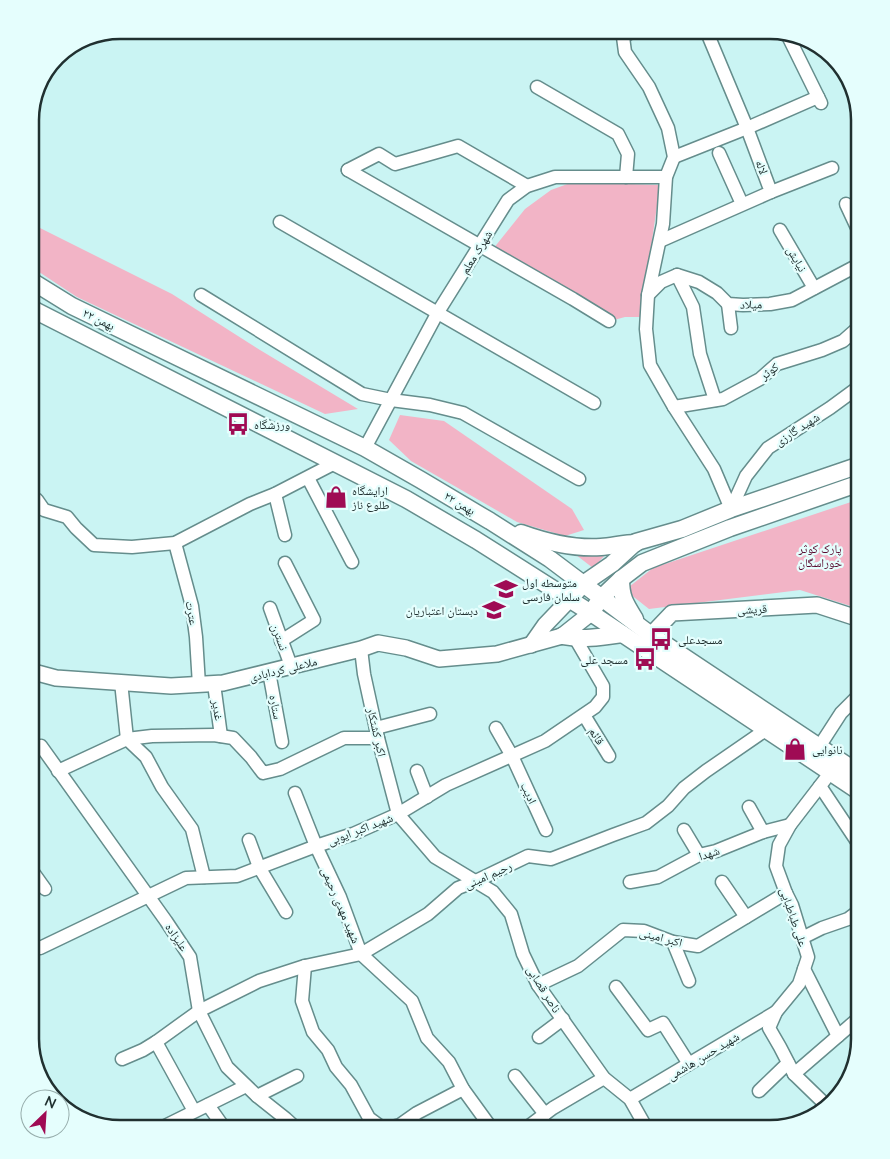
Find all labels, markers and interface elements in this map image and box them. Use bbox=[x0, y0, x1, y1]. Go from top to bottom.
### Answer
street label: لاله bbox=[752, 158, 772, 176]
street label: شهرک معلم bbox=[457, 227, 496, 277]
street label: نیایش bbox=[784, 244, 810, 275]
street label: میلاد bbox=[740, 296, 762, 312]
street label: ۲۲ بهمن bbox=[80, 305, 117, 333]
street label: کوثر bbox=[756, 359, 781, 383]
street label: شهید گارزی bbox=[772, 409, 822, 449]
bus stop icon: ورزشگاه bbox=[225, 411, 251, 437]
place label: ورزشگاه bbox=[254, 417, 290, 432]
place label: ارایشگاه طلوع ناز bbox=[351, 483, 390, 513]
shop icon: ارایشگاه طلوع ناز bbox=[323, 484, 349, 510]
street label: ۲۲ بهمن bbox=[441, 488, 478, 518]
park label: پارک کوثر خوراسگان bbox=[797, 541, 842, 570]
place label: متوسطه اول سلمان فارسی bbox=[522, 575, 580, 604]
school or university icon: متوسطه اول سلمان فارسی bbox=[493, 576, 519, 602]
school or university icon: دبستان اعتباریان bbox=[481, 597, 507, 623]
street label: عترت bbox=[182, 600, 202, 626]
street label: قریشی bbox=[737, 601, 767, 617]
place label: دبستان اعتباریان bbox=[406, 603, 478, 618]
street label: نسترن bbox=[268, 622, 292, 652]
bus stop icon: مسجدعلی bbox=[648, 626, 674, 652]
place label: مسجدعلی bbox=[678, 632, 722, 647]
bus stop icon: مسجد علی bbox=[632, 646, 658, 672]
place label: مسجد علی bbox=[581, 652, 628, 667]
street label: ملاعلی کردابادی bbox=[247, 653, 319, 685]
street label: ستاره bbox=[266, 693, 286, 721]
street label: غدیر bbox=[209, 698, 227, 721]
street label: اکبر کشتکار bbox=[364, 705, 390, 758]
street label: قائم bbox=[585, 725, 608, 748]
shop icon: نانوایی bbox=[782, 736, 808, 762]
place label: نانوایی bbox=[812, 742, 842, 757]
street label: ادیب bbox=[517, 780, 540, 806]
street label: شهید اکبر ایوبی bbox=[325, 810, 395, 849]
street label: شهدا bbox=[697, 842, 721, 864]
street label: رحیم امینی bbox=[462, 858, 515, 893]
street label: شهید مهدی رحیمی bbox=[318, 865, 364, 946]
street label: علی طباطبایی bbox=[777, 885, 811, 949]
street label: علیزاده bbox=[162, 920, 192, 954]
street label: اکبر امینی bbox=[638, 924, 684, 950]
street label: ناصر قصابی bbox=[523, 963, 564, 1015]
street label: شهید حسن هاشمی bbox=[664, 1029, 742, 1084]
north arrow bbox=[20, 1089, 70, 1139]
text: N bbox=[42, 1092, 59, 1112]

